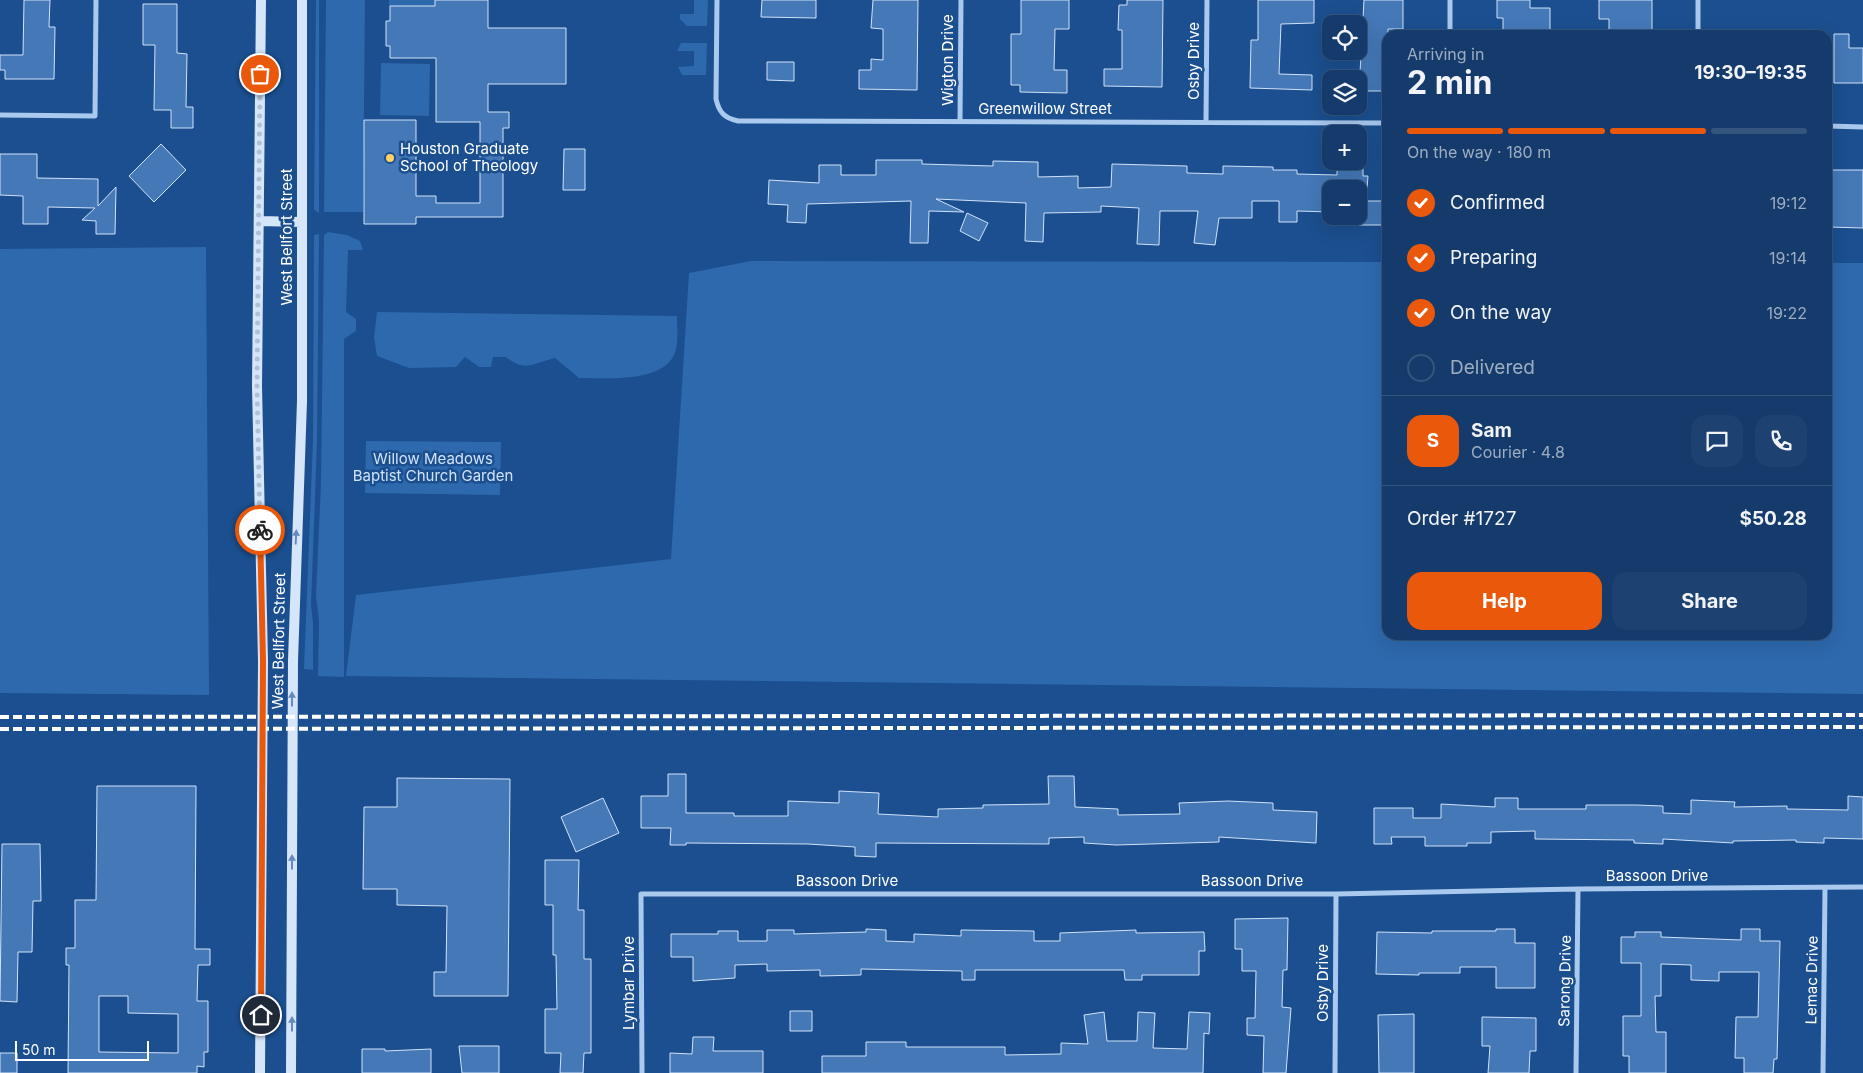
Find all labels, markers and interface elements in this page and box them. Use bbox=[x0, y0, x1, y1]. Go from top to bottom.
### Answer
street label: Wigton Drive bbox=[938, 14, 957, 106]
map controls bbox=[1322, 15, 1367, 225]
button: locate bbox=[1322, 15, 1367, 60]
street label: Osby Drive bbox=[1184, 22, 1203, 100]
text: Arriving in bbox=[1407, 44, 1484, 64]
pin bbox=[239, 53, 281, 95]
icon: bag bbox=[246, 60, 274, 88]
text: 19:30–19:35 bbox=[1694, 61, 1807, 84]
text: 2 min bbox=[1407, 63, 1493, 102]
button: layers bbox=[1322, 70, 1367, 115]
street label: Greenwillow Street bbox=[978, 99, 1112, 118]
button: + bbox=[1322, 125, 1367, 170]
place label: Houston Graduate School of Theology bbox=[400, 139, 539, 175]
text: On the way · 180 m bbox=[1407, 142, 1551, 162]
marker: Houston Graduate School of Theology bbox=[384, 152, 396, 164]
street label: West Bellfort Street bbox=[277, 168, 296, 306]
button: − bbox=[1322, 180, 1367, 225]
icon: check bbox=[1407, 189, 1435, 217]
text: Confirmed bbox=[1450, 191, 1545, 214]
text: 19:12 bbox=[1770, 193, 1807, 213]
icon: check bbox=[1407, 244, 1435, 272]
text: Preparing bbox=[1450, 246, 1537, 269]
text: 19:14 bbox=[1769, 248, 1807, 268]
icon: check bbox=[1407, 299, 1435, 327]
text: On the way bbox=[1450, 301, 1552, 324]
text: 19:22 bbox=[1766, 303, 1807, 323]
text: Delivered bbox=[1450, 356, 1535, 379]
button: chat bbox=[1691, 415, 1743, 467]
button: phone bbox=[1755, 415, 1807, 467]
text: Sam bbox=[1471, 419, 1512, 442]
text: S bbox=[1427, 429, 1439, 452]
text: Courier · 4.8 bbox=[1471, 442, 1565, 462]
park label: Willow Meadows Baptist Church Garden bbox=[353, 449, 513, 485]
courier bbox=[235, 505, 285, 555]
text: Order #1727 bbox=[1407, 507, 1516, 530]
text: $50.28 bbox=[1739, 507, 1807, 530]
icon: bike bbox=[246, 516, 274, 544]
one-way arrow bbox=[293, 529, 301, 545]
street label: West Bellfort Street bbox=[268, 572, 289, 710]
button: Help bbox=[1407, 572, 1602, 630]
button: Share bbox=[1612, 572, 1807, 630]
one-way arrow bbox=[288, 691, 296, 707]
one-way arrow bbox=[288, 854, 296, 870]
street label: Bassoon Drive bbox=[1606, 866, 1708, 885]
street label: Bassoon Drive bbox=[796, 871, 898, 890]
street label: Bassoon Drive bbox=[1201, 871, 1303, 890]
street label: Sarong Drive bbox=[1554, 935, 1575, 1027]
street label: Lemac Drive bbox=[1801, 935, 1822, 1025]
street label: Lymbar Drive bbox=[619, 936, 638, 1030]
street label: Osby Drive bbox=[1313, 944, 1332, 1022]
pin bbox=[240, 994, 282, 1036]
icon: home bbox=[247, 1001, 275, 1029]
one-way arrow bbox=[288, 1016, 296, 1032]
scale bar bbox=[15, 1038, 149, 1061]
text: 50 m bbox=[22, 1041, 56, 1058]

